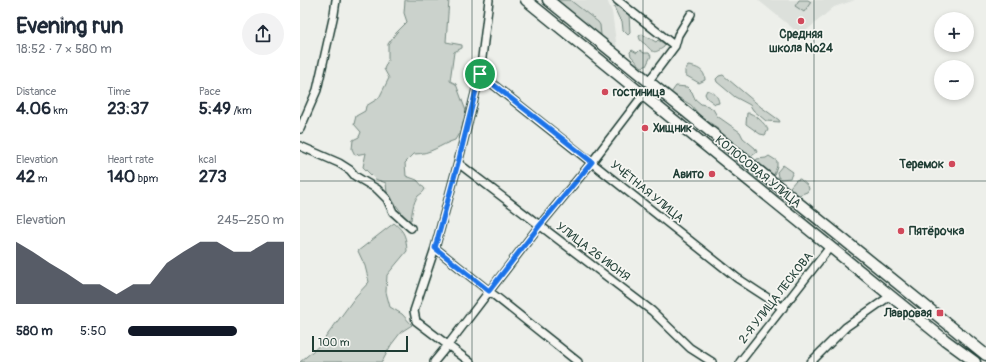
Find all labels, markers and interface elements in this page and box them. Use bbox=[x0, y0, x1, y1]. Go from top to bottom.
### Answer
text: Evening run bbox=[16, 12, 124, 40]
map controls bbox=[934, 12, 974, 100]
button: + bbox=[934, 12, 974, 52]
button: share bbox=[242, 13, 284, 55]
marker: Средняя школа №24 bbox=[796, 16, 806, 26]
place label: Средняя школа №24 bbox=[769, 27, 833, 56]
text: 18:52 · 7 × 580 m bbox=[16, 41, 112, 57]
pin bbox=[463, 57, 497, 91]
button: − bbox=[934, 60, 974, 100]
icon: arrive bbox=[469, 63, 491, 85]
text: Distance bbox=[16, 85, 56, 98]
text: Time bbox=[107, 85, 130, 98]
text: Pace bbox=[199, 85, 220, 98]
place label: гостиница bbox=[612, 85, 666, 100]
marker: гостиница bbox=[600, 87, 610, 97]
text: 4.06 bbox=[16, 98, 51, 119]
text: 23:37 bbox=[107, 98, 149, 119]
text: 5:49 bbox=[199, 98, 231, 119]
text: km bbox=[51, 104, 68, 117]
text: /km bbox=[231, 104, 252, 117]
place label: Хищник bbox=[653, 121, 693, 136]
marker: Хищник bbox=[640, 123, 650, 133]
street label: КОЛОСОВАЯ УЛИЦА bbox=[712, 133, 804, 211]
text: Elevation bbox=[16, 153, 58, 166]
text: Heart rate bbox=[107, 153, 154, 166]
text: kcal bbox=[199, 153, 217, 166]
street label: УЧЁТНАЯ УЛИЦА bbox=[607, 157, 688, 226]
place label: Теремок bbox=[898, 157, 945, 172]
marker: Теремок bbox=[947, 159, 957, 169]
text: 42 bbox=[16, 166, 35, 187]
text: 140 bbox=[107, 166, 135, 187]
text: 273 bbox=[199, 166, 227, 187]
place label: Авито bbox=[673, 167, 705, 182]
marker: Авито bbox=[707, 169, 717, 179]
text: m bbox=[35, 172, 48, 185]
text: bpm bbox=[135, 172, 158, 185]
text: Elevation bbox=[16, 212, 66, 228]
text: 245–250 m bbox=[217, 212, 284, 228]
street label: УЛИЦА 26 ИЮНЯ bbox=[553, 219, 633, 285]
place label: Пятёрочка bbox=[909, 224, 965, 239]
marker: Пятёрочка bbox=[896, 226, 906, 236]
street label: 2-Я УЛИЦА ЛЕСКОВА bbox=[736, 249, 816, 347]
place label: Лавровая bbox=[883, 306, 932, 321]
marker: Лавровая bbox=[935, 308, 945, 318]
text: 580 m bbox=[16, 323, 53, 339]
text: 5:50 bbox=[80, 323, 106, 339]
scale bar bbox=[312, 334, 408, 353]
text: 100 m bbox=[318, 336, 349, 349]

